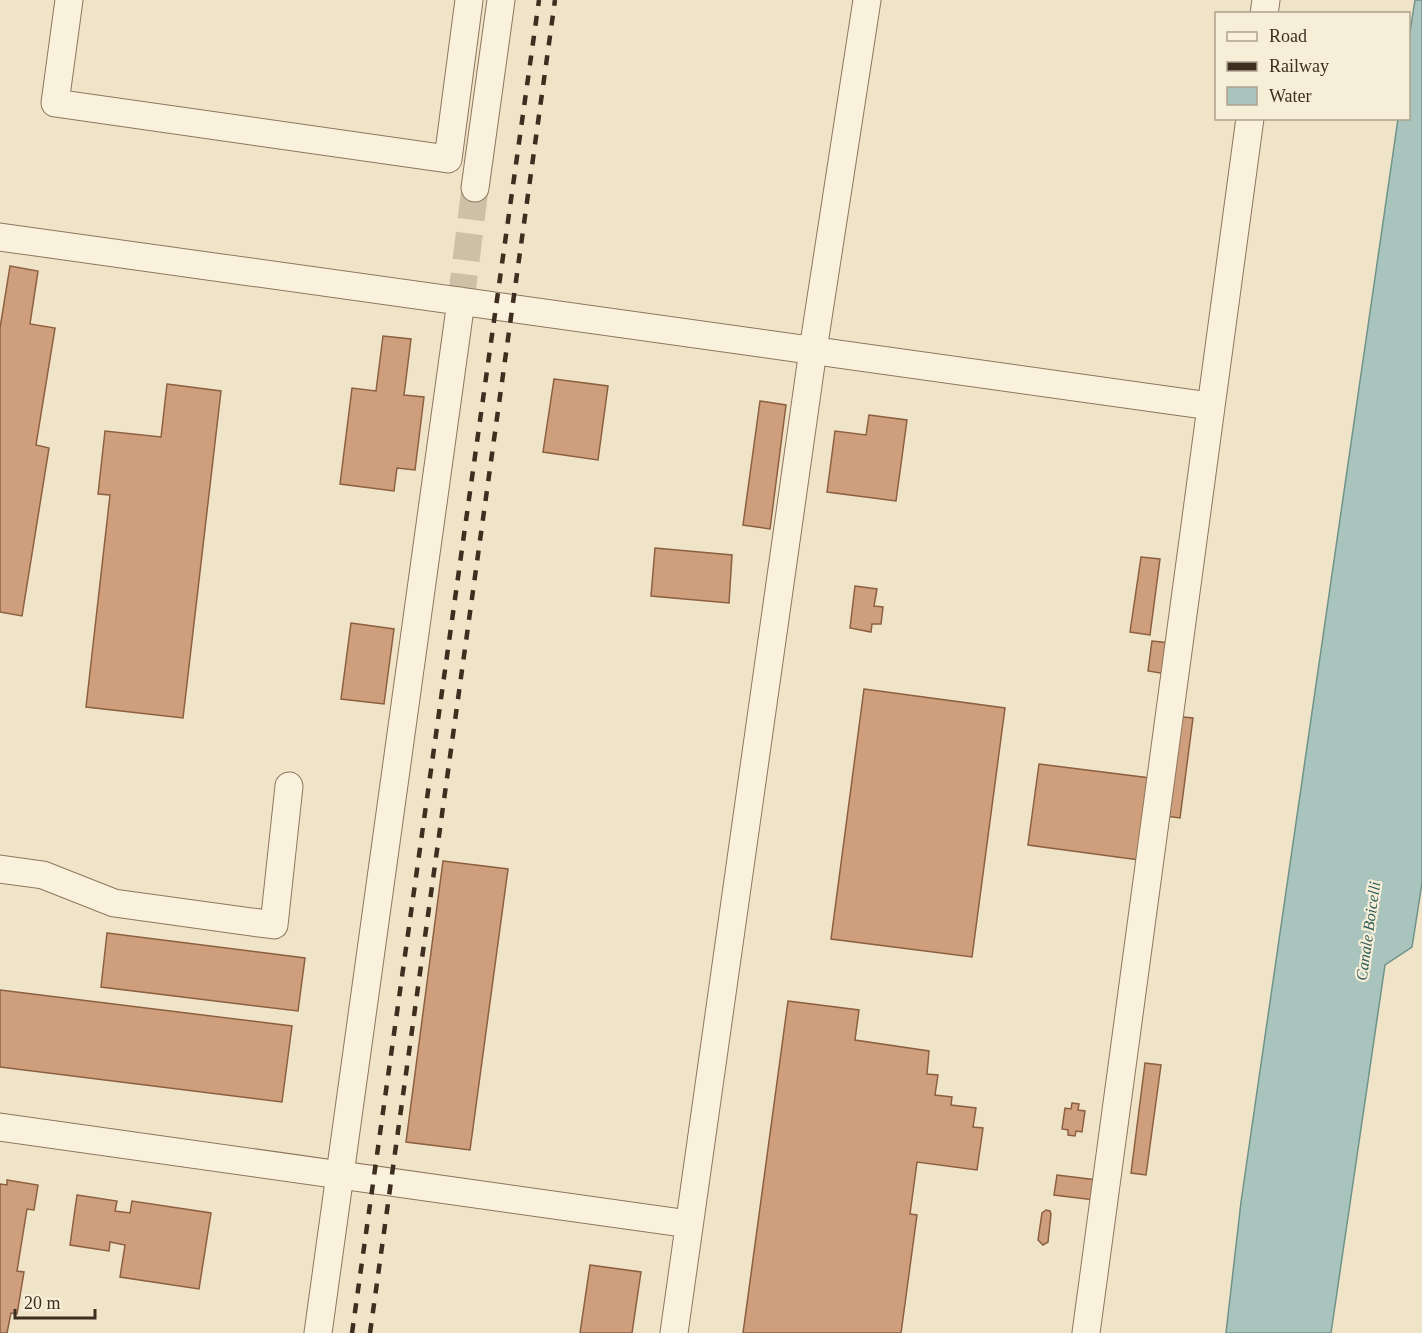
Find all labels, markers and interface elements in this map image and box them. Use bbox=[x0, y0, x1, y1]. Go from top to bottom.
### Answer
legend bbox=[1215, 12, 1410, 120]
text: Road bbox=[1269, 26, 1307, 46]
text: Railway bbox=[1269, 56, 1329, 76]
text: Water bbox=[1269, 86, 1312, 106]
water label: Canale Boicelli bbox=[1353, 880, 1383, 982]
scale bar bbox=[15, 1282, 94, 1320]
text: 20 m bbox=[24, 1293, 61, 1313]

